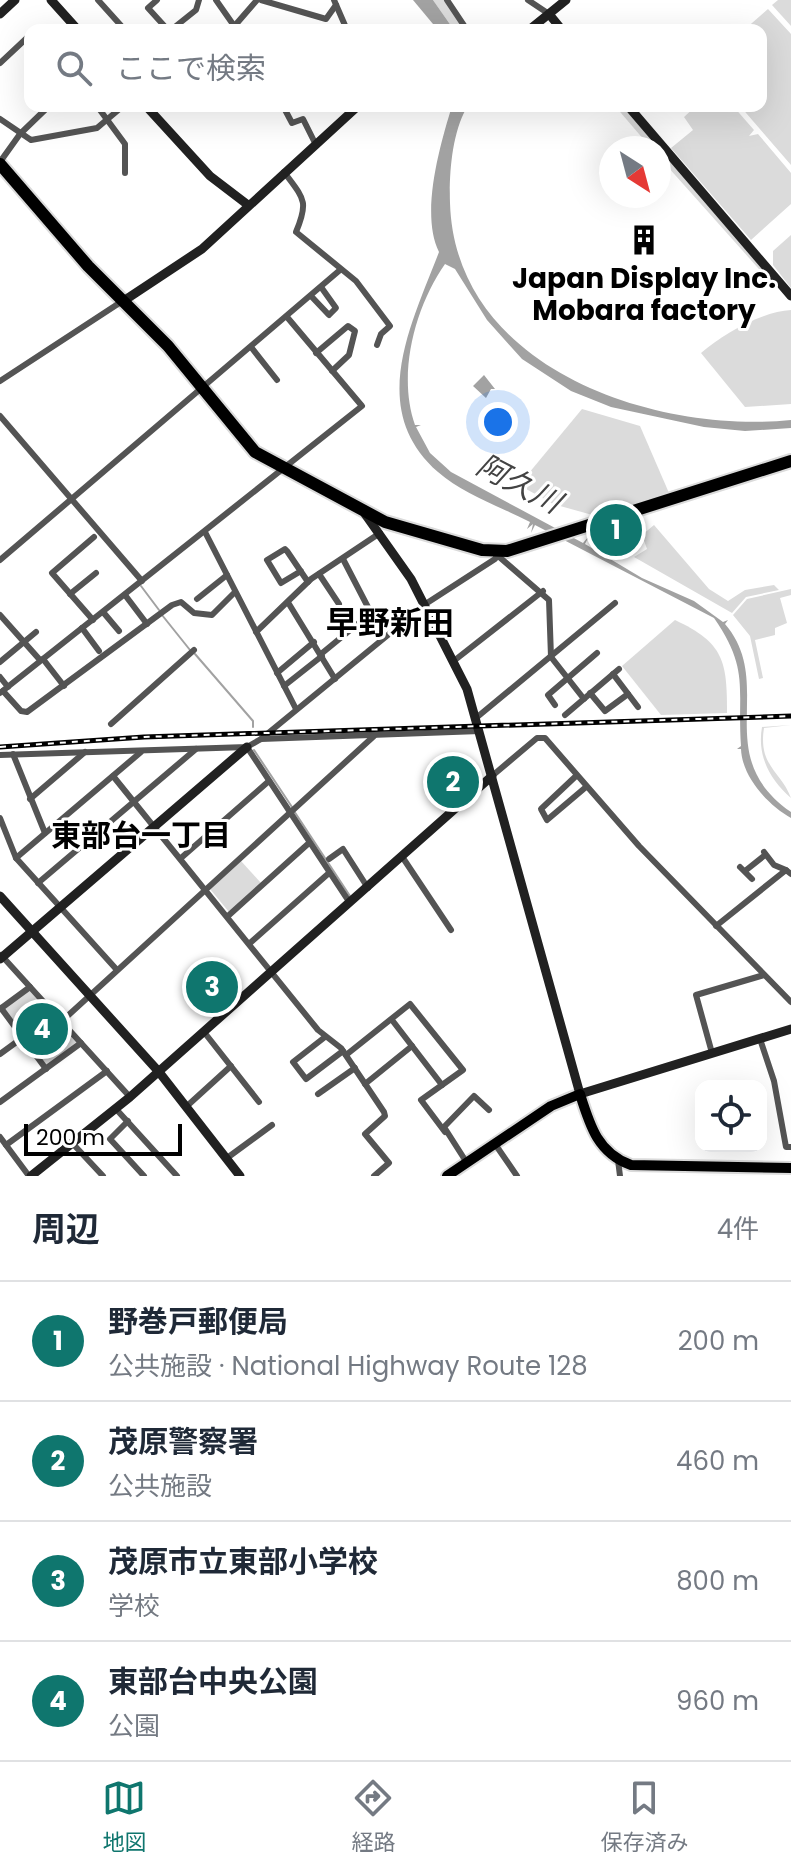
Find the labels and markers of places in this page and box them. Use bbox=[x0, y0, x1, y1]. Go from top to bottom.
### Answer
building icon: Japan Display Inc. Mobara factory bbox=[627, 223, 661, 257]
place label: Japan Display Inc. Mobara factory bbox=[512, 259, 776, 330]
pin: 1 bbox=[590, 500, 642, 560]
pin: 2 bbox=[427, 752, 479, 812]
pin: 3 bbox=[186, 957, 238, 1017]
pin: 4 bbox=[16, 999, 68, 1059]

